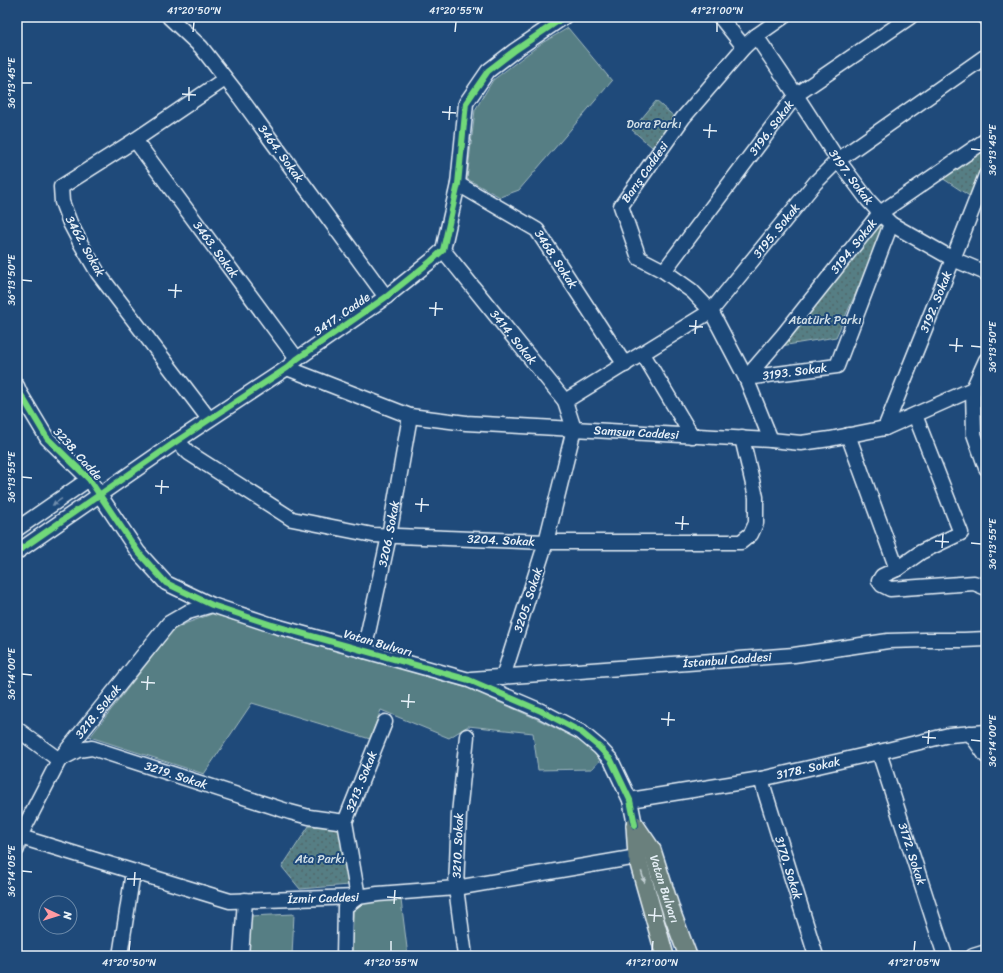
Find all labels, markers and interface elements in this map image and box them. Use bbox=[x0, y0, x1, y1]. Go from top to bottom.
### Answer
text: 41°20'50"N bbox=[167, 2, 221, 20]
text: 41°20'55"N bbox=[429, 2, 483, 20]
text: 41°21'00"N bbox=[691, 2, 743, 20]
text: 36°13'45"E bbox=[3, 56, 21, 109]
street label: 3196. Sokak bbox=[743, 95, 800, 160]
park label: Dora Parkı bbox=[626, 113, 682, 135]
street label: 3464. Sokak bbox=[252, 120, 310, 188]
text: 36°13'45"E bbox=[984, 123, 1002, 176]
street label: Barış Caddesi bbox=[615, 136, 675, 208]
street label: 3197. Sokak bbox=[823, 145, 879, 211]
street label: 3195. Sokak bbox=[747, 198, 806, 263]
street label: 3462. Sokak bbox=[59, 211, 111, 281]
street label: 3194. Sokak bbox=[824, 213, 883, 279]
street label: 3463. Sokak bbox=[187, 216, 245, 283]
street label: 3468. Sokak bbox=[528, 225, 584, 294]
text: 36°13'50"E bbox=[3, 253, 21, 306]
street label: 3192. Sokak bbox=[913, 267, 958, 336]
street label: 3417. Cadde bbox=[309, 286, 375, 342]
street label: 3414. Sokak bbox=[484, 305, 543, 370]
park label: Atatürk Parkı bbox=[787, 309, 862, 331]
text: 36°13'50"E bbox=[984, 320, 1002, 373]
street label: 3193. Sokak bbox=[761, 356, 829, 387]
street label: Samsun Caddesi bbox=[593, 419, 680, 446]
street label: 3238. Cadde bbox=[48, 422, 108, 486]
text: 36°13'55"E bbox=[3, 450, 21, 502]
one-way arrow bbox=[52, 498, 62, 506]
street label: 3206. Sokak bbox=[372, 498, 406, 569]
text: 36°13'55"E bbox=[984, 517, 1002, 569]
street label: 3204. Sokak bbox=[467, 528, 536, 553]
street label: 3205. Sokak bbox=[507, 564, 549, 636]
street label: Vatan Bulvarı bbox=[341, 623, 415, 663]
street label: İstanbul Caddesi bbox=[681, 646, 773, 674]
text: 36°14'00"E bbox=[3, 647, 21, 700]
street label: 3218. Sokak bbox=[69, 679, 127, 744]
text: 36°14'00"E bbox=[984, 714, 1002, 767]
street label: 3213. Sokak bbox=[339, 747, 384, 816]
street label: 3178. Sokak bbox=[774, 750, 843, 786]
street label: 3219. Sokak bbox=[141, 755, 211, 796]
street label: 3210. Sokak bbox=[445, 812, 470, 879]
street label: 3172. Sokak bbox=[892, 820, 933, 889]
street label: 3170. Sokak bbox=[768, 833, 809, 903]
text: 36°14'05"E bbox=[3, 844, 21, 897]
park label: Ata Parkı bbox=[294, 848, 345, 870]
street label: Vatan Bulvarı bbox=[643, 852, 686, 926]
one-way arrow bbox=[640, 871, 646, 883]
street label: İzmir Caddesi bbox=[286, 886, 360, 910]
north arrow bbox=[38, 895, 78, 935]
text: N bbox=[58, 910, 77, 921]
text: 41°20'50"N bbox=[102, 954, 156, 972]
text: 41°20'55"N bbox=[364, 954, 418, 972]
text: 41°21'00"N bbox=[626, 954, 678, 972]
text: 41°21'05"N bbox=[888, 954, 940, 972]

